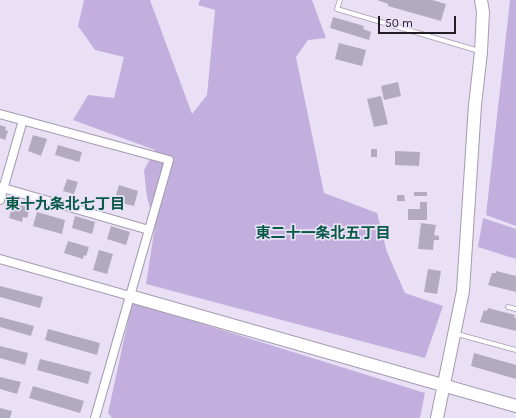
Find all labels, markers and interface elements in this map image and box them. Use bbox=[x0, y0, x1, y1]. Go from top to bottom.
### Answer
scale bar bbox=[380, 8, 458, 34]
text: 50 m bbox=[385, 16, 413, 30]
district label: 東十九条北七丁目 bbox=[5, 196, 125, 214]
district label: 東二十一条北五丁目 bbox=[256, 225, 390, 243]

